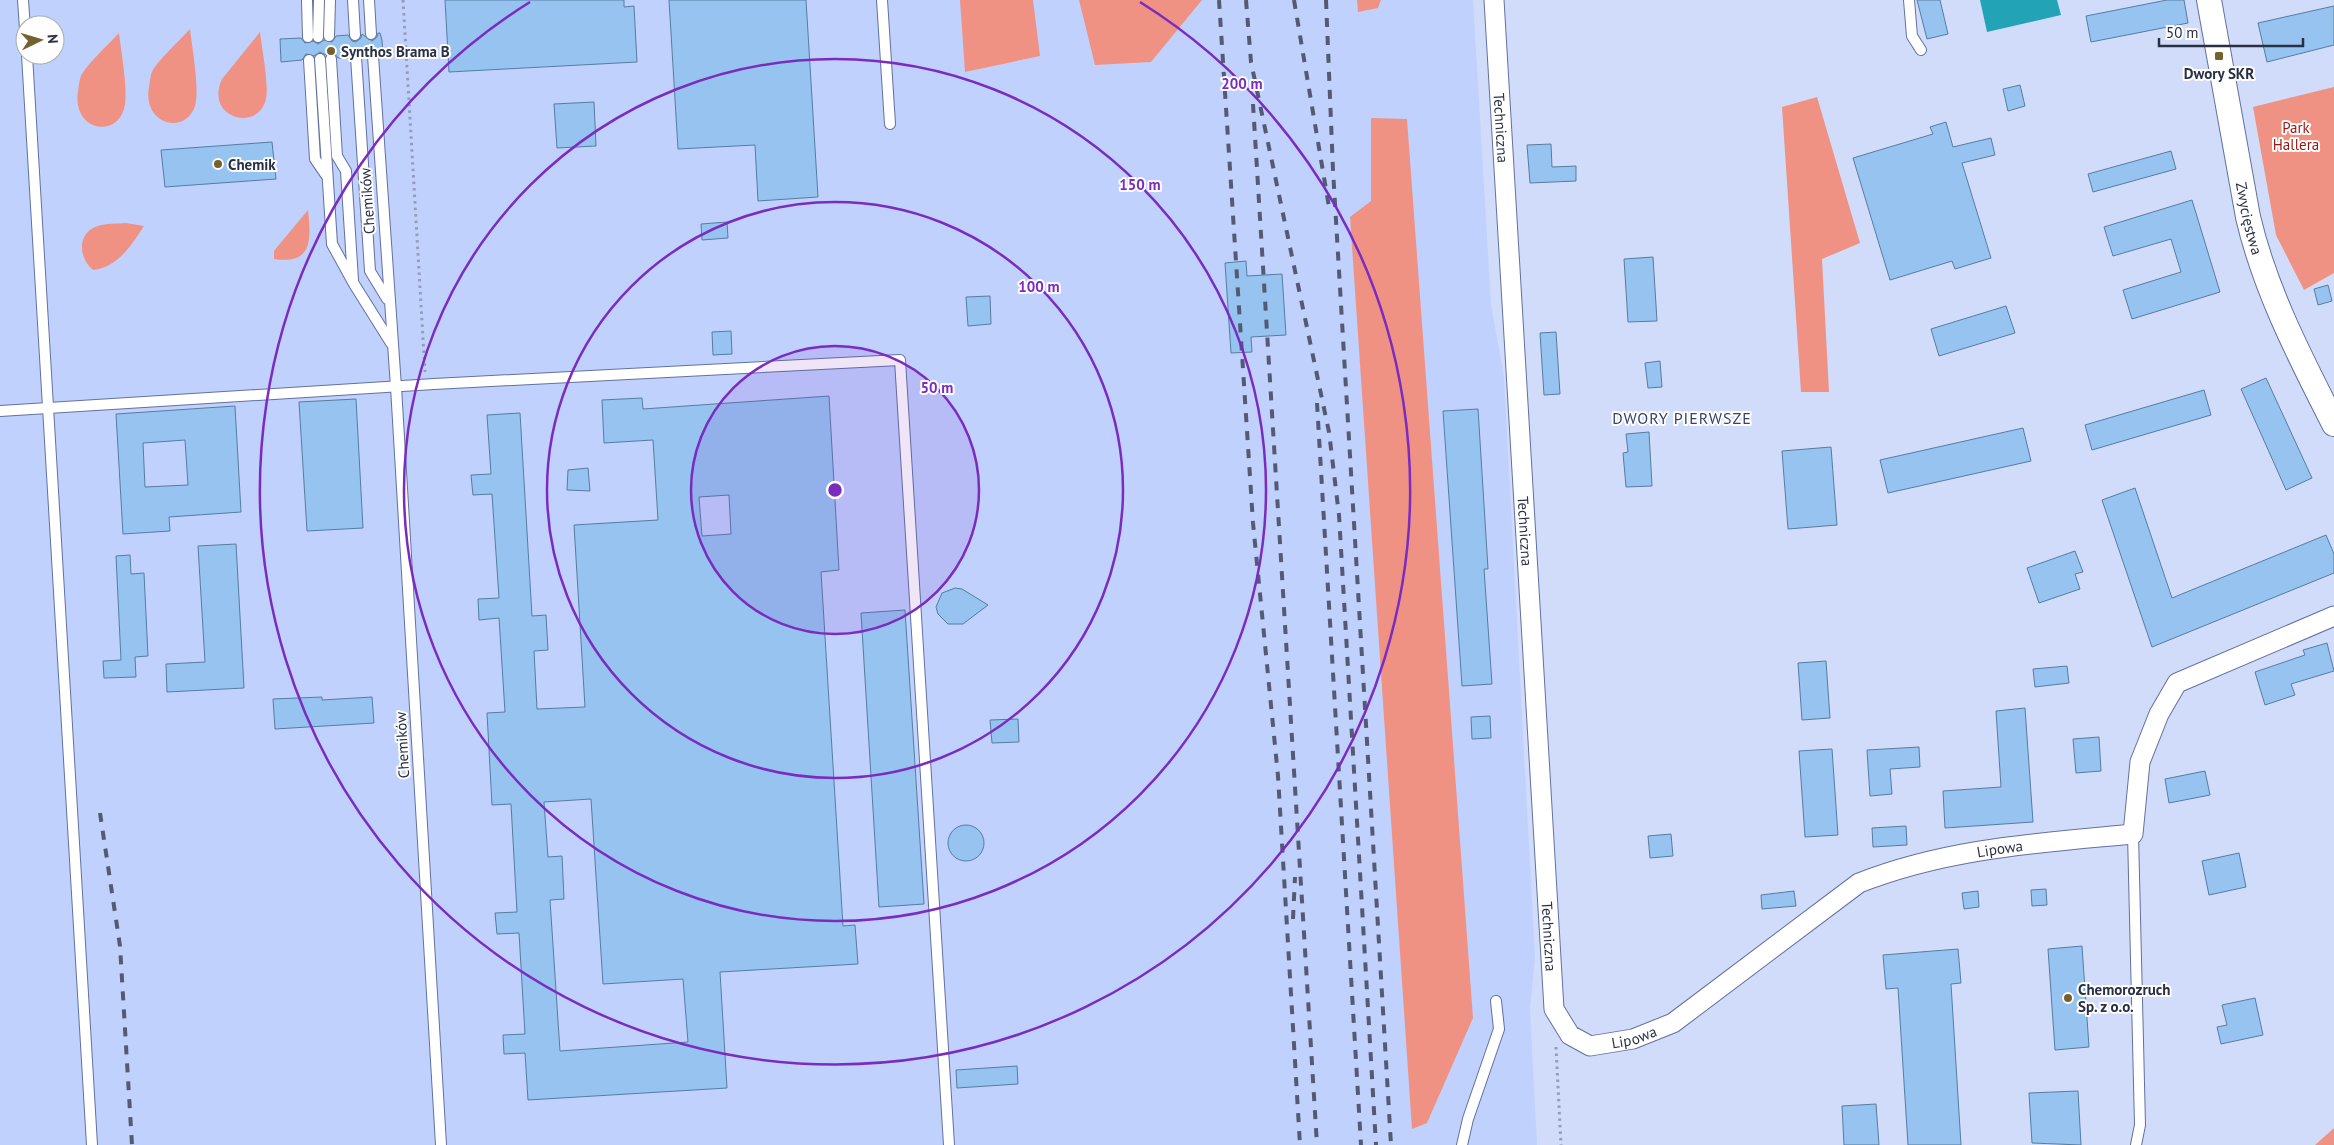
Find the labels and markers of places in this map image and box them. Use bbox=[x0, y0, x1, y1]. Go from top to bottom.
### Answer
place label: Synthos Brama B bbox=[341, 42, 450, 61]
marker: Synthos Brama B bbox=[325, 45, 337, 57]
marker: Dwory SKR bbox=[2213, 50, 2225, 62]
place label: Dwory SKR bbox=[2184, 64, 2254, 83]
place label: Chemik bbox=[228, 155, 276, 174]
marker: Chemik bbox=[212, 158, 224, 170]
centre of rings bbox=[826, 481, 844, 499]
place label: Chemorozruch Sp. z o.o. bbox=[2078, 980, 2170, 1016]
marker: Chemorozruch Sp. z o.o. bbox=[2062, 992, 2074, 1004]

